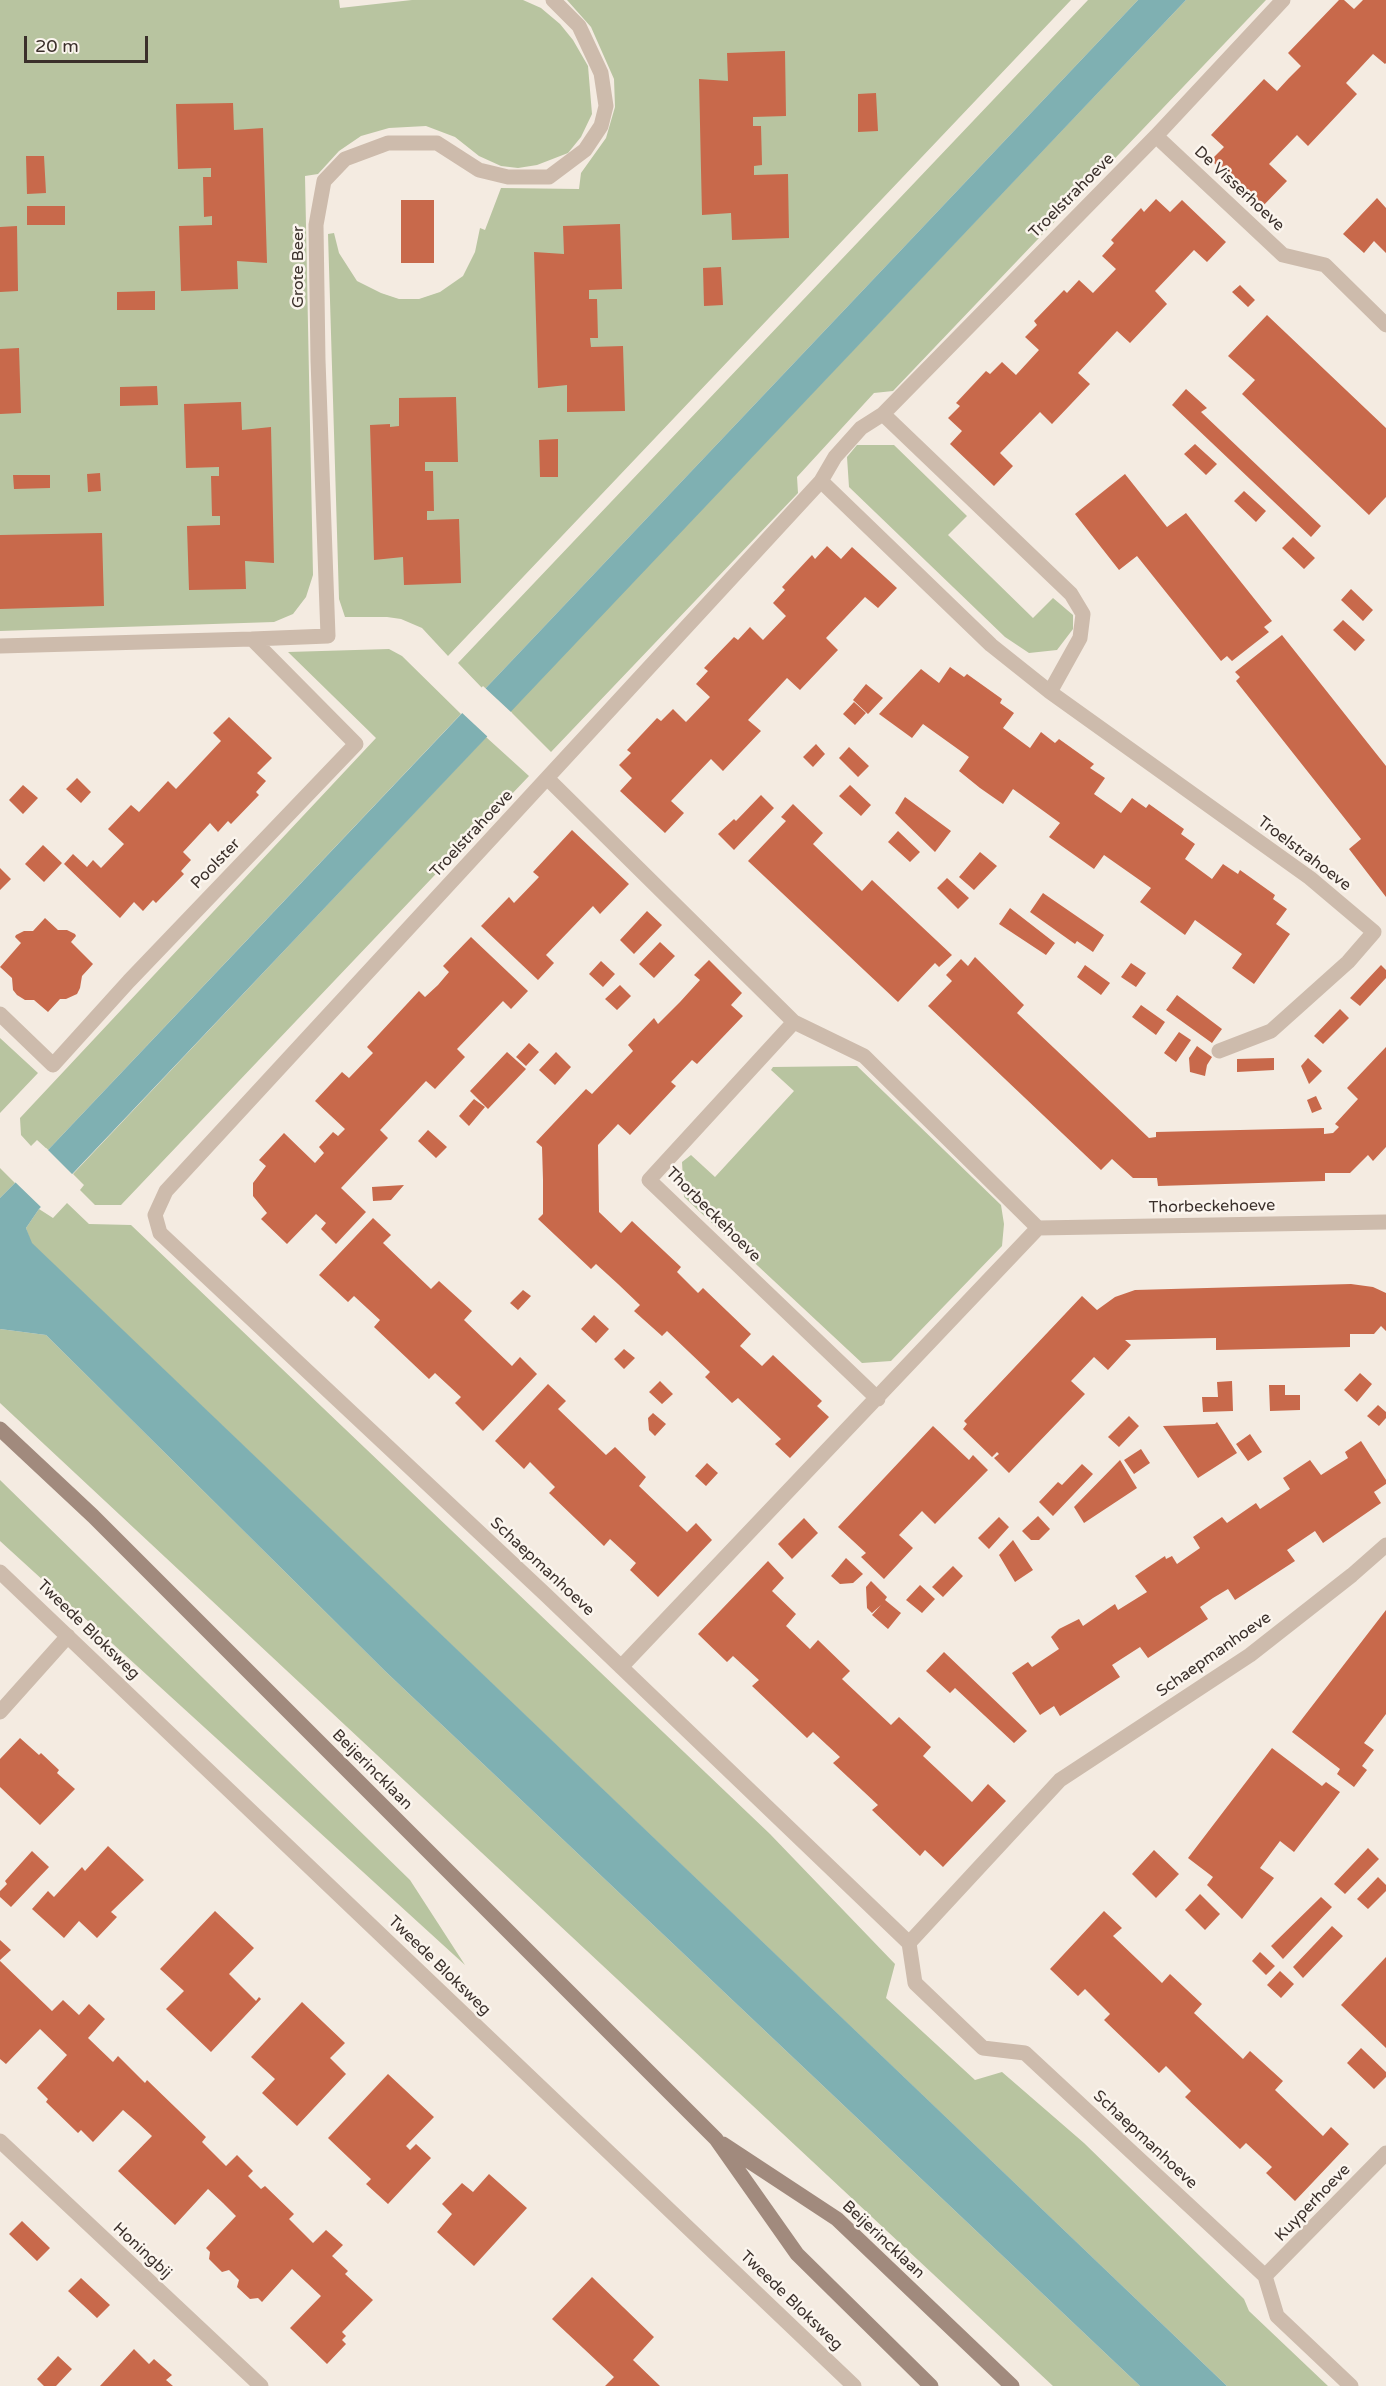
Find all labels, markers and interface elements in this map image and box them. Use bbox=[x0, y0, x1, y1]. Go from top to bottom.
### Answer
scale bar bbox=[27, 24, 152, 62]
text: 20 m bbox=[35, 35, 79, 57]
street label: De Visserhoeve bbox=[1190, 142, 1288, 236]
street label: Troelstrahoeve bbox=[1026, 150, 1118, 242]
street label: Grote Beer bbox=[289, 226, 309, 308]
street label: Troelstrahoeve bbox=[427, 786, 517, 882]
street label: Troelstrahoeve bbox=[1253, 813, 1355, 895]
street label: Poolster bbox=[187, 835, 245, 893]
street label: Thorbeckehoeve bbox=[662, 1164, 764, 1266]
street label: Thorbeckehoeve bbox=[1149, 1196, 1275, 1218]
street label: Schaepmanhoeve bbox=[486, 1514, 598, 1620]
street label: Tweede Bloksweg bbox=[33, 1576, 143, 1684]
street label: Schaepmanhoeve bbox=[1153, 1608, 1275, 1702]
street label: Beijerincklaan bbox=[328, 1726, 416, 1814]
street label: Tweede Bloksweg bbox=[384, 1912, 494, 2020]
street label: Schaepmanhoeve bbox=[1089, 2087, 1201, 2193]
street label: Kuyperhoeve bbox=[1271, 2160, 1355, 2246]
street label: Beijerincklaan bbox=[838, 2197, 928, 2283]
street label: Honingbij bbox=[109, 2219, 175, 2283]
street label: Tweede Bloksweg bbox=[736, 2247, 846, 2355]

